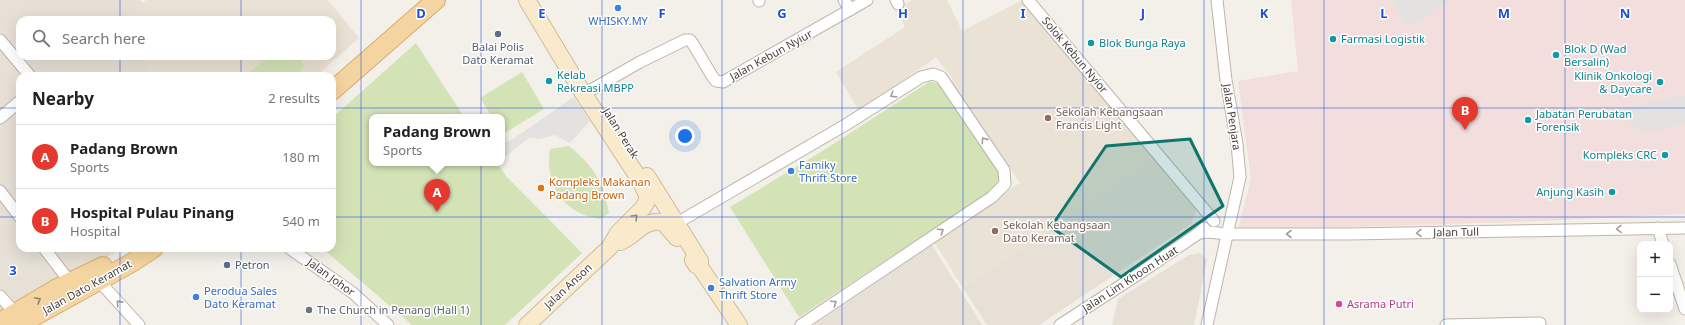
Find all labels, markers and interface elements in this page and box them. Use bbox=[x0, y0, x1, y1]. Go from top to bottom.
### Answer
marker: WHISKY.MY bbox=[613, 3, 623, 13]
text: D bbox=[416, 4, 426, 22]
text: E bbox=[538, 4, 546, 22]
text: F bbox=[658, 4, 666, 22]
text: G bbox=[777, 4, 787, 22]
text: H bbox=[898, 4, 908, 22]
text: I bbox=[1020, 4, 1026, 22]
text: J bbox=[1140, 4, 1145, 22]
text: K bbox=[1260, 4, 1269, 22]
text: L bbox=[1380, 4, 1388, 22]
text: M bbox=[1498, 4, 1510, 22]
text: N bbox=[1620, 4, 1630, 22]
place label: WHISKY.MY bbox=[588, 13, 649, 28]
street label: Solok Kebun Nyior bbox=[1039, 13, 1112, 96]
search box bbox=[16, 16, 336, 60]
street label: Jalan Kebun Nyiur bbox=[726, 25, 815, 84]
icon: search bbox=[30, 27, 52, 49]
text: Search here bbox=[62, 28, 145, 48]
marker: Balai Polis Dato Keramat bbox=[493, 29, 503, 39]
place label: Farmasi Logistik bbox=[1341, 31, 1425, 46]
marker: Farmasi Logistik bbox=[1328, 34, 1338, 44]
place label: Blok Bunga Raya bbox=[1099, 35, 1186, 50]
marker: Blok Bunga Raya bbox=[1086, 38, 1096, 48]
place label: Balai Polis Dato Keramat bbox=[462, 39, 534, 67]
place label: Blok D (Wad Bersalin) bbox=[1564, 41, 1627, 69]
marker: Blok D (Wad Bersalin) bbox=[1551, 50, 1561, 60]
place label: Kelab Rekreasi MBPP bbox=[557, 67, 634, 95]
place label: Klinik Onkologi & Daycare bbox=[1574, 68, 1652, 96]
marker: Kelab Rekreasi MBPP bbox=[544, 76, 554, 86]
marker: Klinik Onkologi & Daycare bbox=[1655, 77, 1665, 87]
street label: Jalan Penjara bbox=[1220, 82, 1245, 151]
text: Nearby bbox=[32, 87, 94, 110]
text: 2 results bbox=[268, 89, 320, 107]
one-way arrow bbox=[890, 90, 897, 98]
pin: B bbox=[1452, 97, 1478, 130]
street label: Jalan Perak bbox=[599, 104, 643, 161]
place label: Sekolah Kebangsaan Francis Light bbox=[1056, 104, 1163, 132]
place label: Jabatan Perubatan Forensik bbox=[1535, 106, 1632, 134]
marker: Sekolah Kebangsaan Francis Light bbox=[1043, 113, 1053, 123]
popup bbox=[369, 114, 505, 166]
marker: Jabatan Perubatan Forensik bbox=[1523, 115, 1533, 125]
text: Padang Brown bbox=[383, 121, 491, 141]
your location bbox=[675, 126, 695, 146]
one-way arrow bbox=[982, 137, 989, 144]
text: Padang Brown bbox=[70, 138, 178, 158]
text: Sports bbox=[383, 141, 422, 159]
place label: Kompleks CRC bbox=[1583, 147, 1657, 162]
text: A bbox=[41, 148, 50, 166]
text: 180 m bbox=[282, 148, 320, 166]
marker: Kompleks CRC bbox=[1660, 150, 1670, 160]
place label: Famiky Thrift Store bbox=[799, 157, 857, 185]
text: Sports bbox=[70, 158, 109, 176]
marker: Famiky Thrift Store bbox=[786, 166, 796, 176]
place label: Kompleks Makanan Padang Brown bbox=[549, 174, 651, 202]
pin: A bbox=[424, 179, 450, 212]
marker: Kompleks Makanan Padang Brown bbox=[536, 183, 546, 193]
place label: Anjung Kasih bbox=[1536, 184, 1604, 199]
marker: Anjung Kasih bbox=[1607, 187, 1617, 197]
text: Hospital Pulau Pinang bbox=[70, 202, 234, 222]
text: B bbox=[41, 212, 49, 230]
text: 540 m bbox=[282, 212, 320, 230]
one-way arrow bbox=[630, 214, 638, 222]
place label: Sekolah Kebangsaan Dato Keramat bbox=[1003, 217, 1110, 245]
text: Hospital bbox=[70, 222, 120, 240]
street label: Jalan Tull bbox=[1432, 224, 1479, 239]
one-way arrow bbox=[1616, 225, 1622, 233]
marker: Sekolah Kebangsaan Dato Keramat bbox=[990, 226, 1000, 236]
one-way arrow bbox=[937, 229, 944, 236]
one-way arrow bbox=[1416, 229, 1422, 237]
one-way arrow bbox=[1286, 230, 1292, 238]
map controls bbox=[1637, 241, 1673, 313]
button: + bbox=[1637, 241, 1673, 277]
street label: Jalan Lim Khoon Huat bbox=[1078, 242, 1180, 316]
street label: Jalan Johor bbox=[304, 254, 359, 299]
street label: Jalan Dato Keramat bbox=[39, 256, 134, 318]
place label: Petron bbox=[235, 257, 270, 272]
marker: Petron bbox=[222, 260, 232, 270]
street label: Jalan Anson bbox=[540, 260, 595, 312]
text: 3 bbox=[9, 261, 17, 279]
place label: Salvation Army Thrift Store bbox=[719, 274, 797, 302]
button: − bbox=[1637, 277, 1673, 313]
place label: Perodua Sales Dato Keramat bbox=[204, 283, 277, 311]
marker: Salvation Army Thrift Store bbox=[706, 283, 716, 293]
marker: Perodua Sales Dato Keramat bbox=[191, 292, 201, 302]
place label: Asrama Putri bbox=[1347, 296, 1414, 311]
one-way arrow bbox=[34, 297, 41, 304]
marker: Asrama Putri bbox=[1334, 299, 1344, 309]
one-way arrow bbox=[117, 300, 124, 308]
one-way arrow bbox=[829, 301, 836, 308]
place label: The Church in Penang (Hall 1) bbox=[317, 302, 469, 317]
marker: The Church in Penang (Hall 1) bbox=[304, 305, 314, 315]

